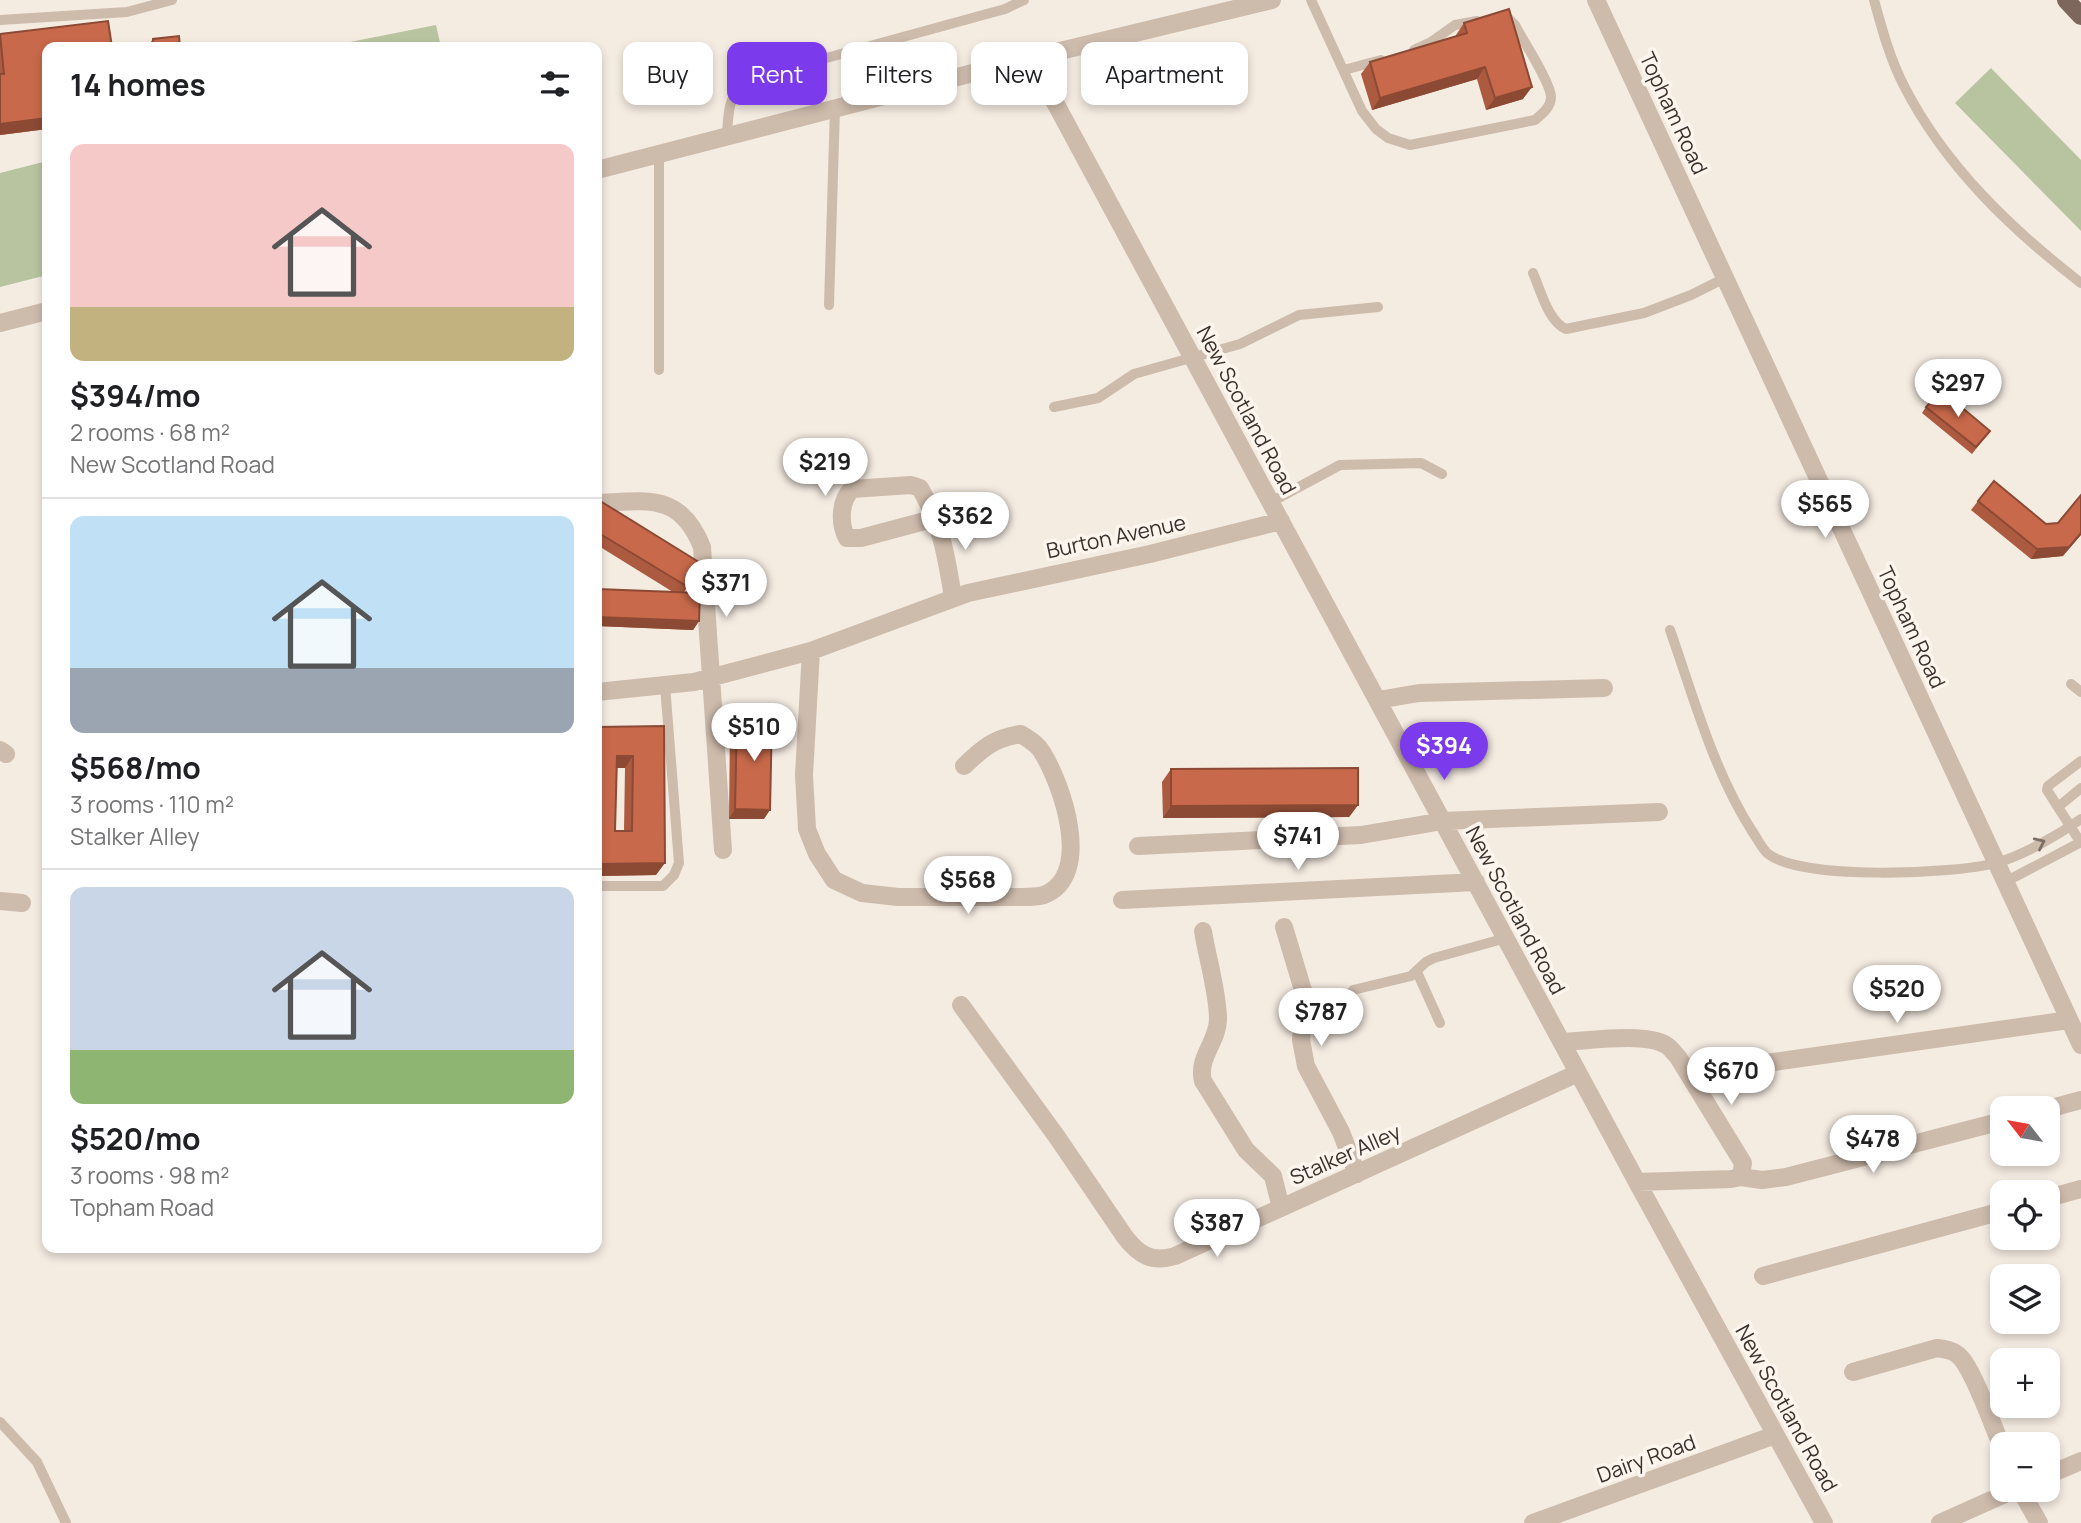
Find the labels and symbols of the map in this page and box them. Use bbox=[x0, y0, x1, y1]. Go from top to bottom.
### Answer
street label: Topham Road bbox=[1633, 47, 1715, 179]
street label: New Scotland Road bbox=[1191, 321, 1303, 499]
pin: $297 bbox=[1917, 360, 1999, 419]
pin: $219 bbox=[784, 438, 866, 498]
pin: $565 bbox=[1784, 480, 1866, 540]
pin: $362 bbox=[924, 492, 1006, 552]
street label: Burton Avenue bbox=[1044, 508, 1188, 564]
pin: $371 bbox=[685, 560, 767, 619]
street label: Topham Road bbox=[1871, 561, 1953, 693]
pin: $510 bbox=[713, 704, 795, 763]
pin: $394 bbox=[1403, 722, 1485, 782]
pin: $741 bbox=[1257, 812, 1339, 872]
street label: New Scotland Road bbox=[1460, 821, 1572, 999]
one-way arrow bbox=[2033, 837, 2045, 851]
pin: $568 bbox=[927, 856, 1009, 916]
pin: $520 bbox=[1856, 965, 1938, 1025]
pin: $787 bbox=[1280, 988, 1362, 1048]
pin: $670 bbox=[1690, 1048, 1772, 1107]
north arrow bbox=[1990, 1096, 2060, 1166]
pin: $478 bbox=[1832, 1116, 1914, 1175]
street label: Stalker Alley bbox=[1285, 1117, 1405, 1191]
pin: $387 bbox=[1176, 1200, 1258, 1259]
street label: New Scotland Road bbox=[1729, 1319, 1845, 1497]
street label: Dairy Road bbox=[1593, 1427, 1699, 1489]

